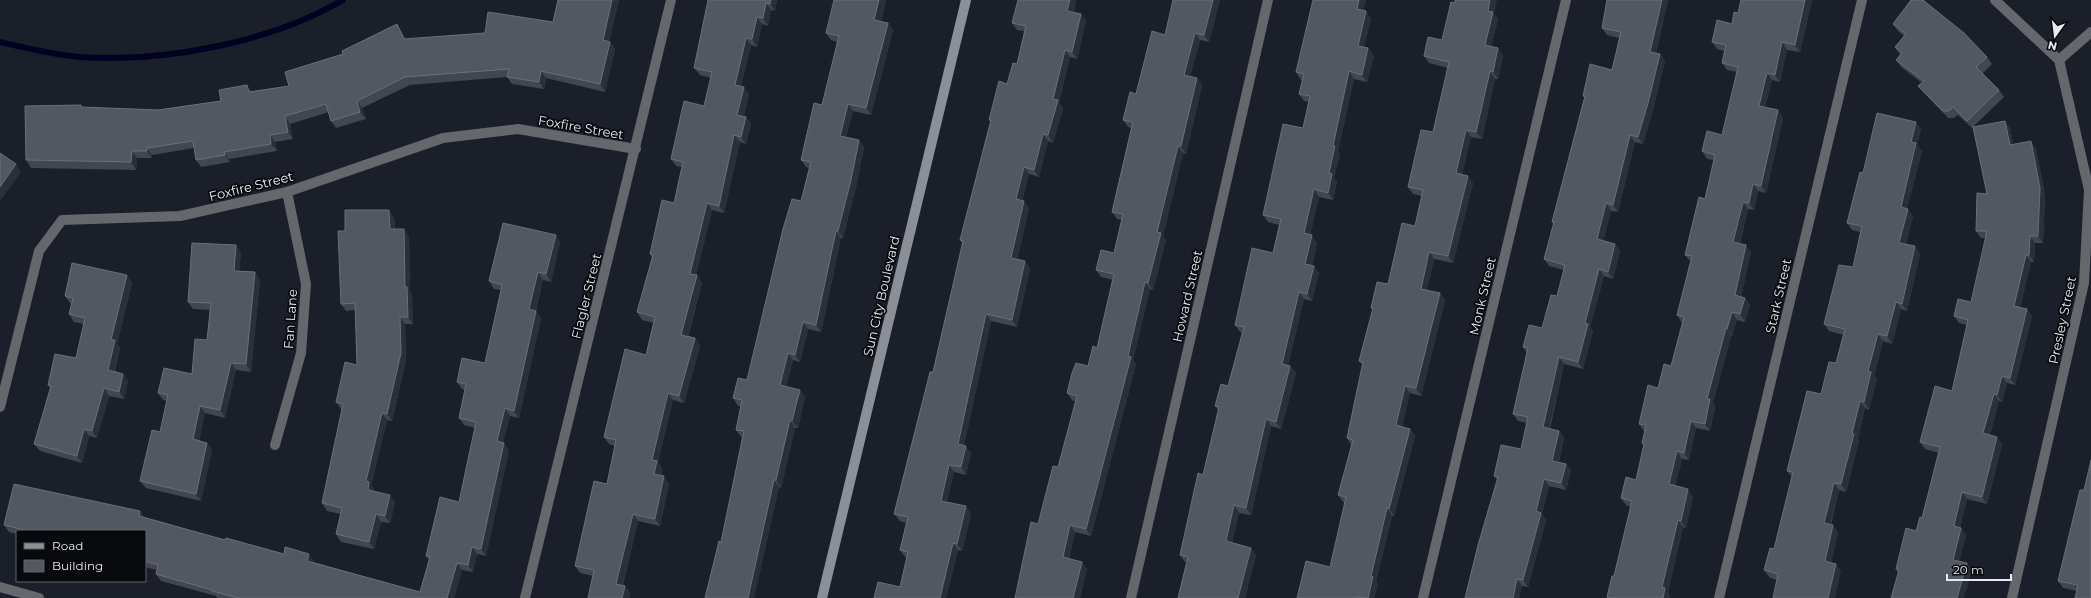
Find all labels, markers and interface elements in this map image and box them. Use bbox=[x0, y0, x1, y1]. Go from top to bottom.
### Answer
north arrow bbox=[2035, 16, 2075, 56]
text: N bbox=[2047, 38, 2059, 54]
street label: Foxfire Street bbox=[537, 112, 625, 142]
street label: Foxfire Street bbox=[207, 168, 295, 204]
street label: Sun City Boulevard bbox=[859, 234, 903, 358]
street label: Howard Street bbox=[1169, 248, 1205, 344]
street label: Flagler Street bbox=[568, 252, 604, 340]
street label: Monk Street bbox=[1465, 255, 1499, 337]
street label: Stark Street bbox=[1762, 257, 1794, 335]
street label: Presley Street bbox=[2045, 275, 2079, 365]
street label: Fan Lane bbox=[280, 288, 300, 349]
legend bbox=[16, 530, 146, 582]
text: Road bbox=[52, 538, 83, 553]
scale bar bbox=[1947, 556, 2011, 582]
text: Building bbox=[52, 558, 103, 573]
text: 20 m bbox=[1953, 562, 1984, 577]

